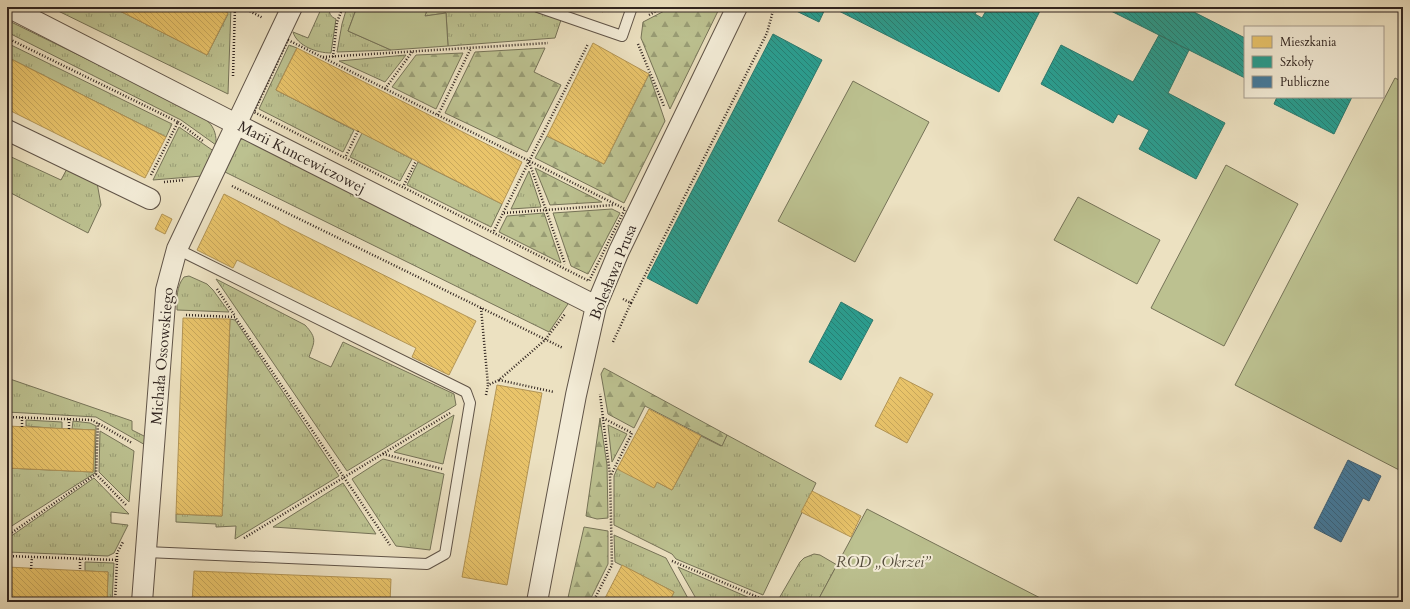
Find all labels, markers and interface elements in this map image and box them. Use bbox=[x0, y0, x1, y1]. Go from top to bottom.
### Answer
legend bbox=[1244, 26, 1384, 98]
text: Mieszkania bbox=[1280, 34, 1337, 50]
text: Szkoły bbox=[1280, 54, 1315, 70]
text: Publiczne bbox=[1280, 74, 1330, 90]
street label: Marii Kuncewiczowej bbox=[235, 116, 369, 198]
street label: Bolesława Prusa bbox=[585, 221, 641, 323]
street label: Michała Ossowskiego bbox=[146, 286, 178, 426]
park label: ROD „Okrzei” bbox=[836, 552, 932, 572]

